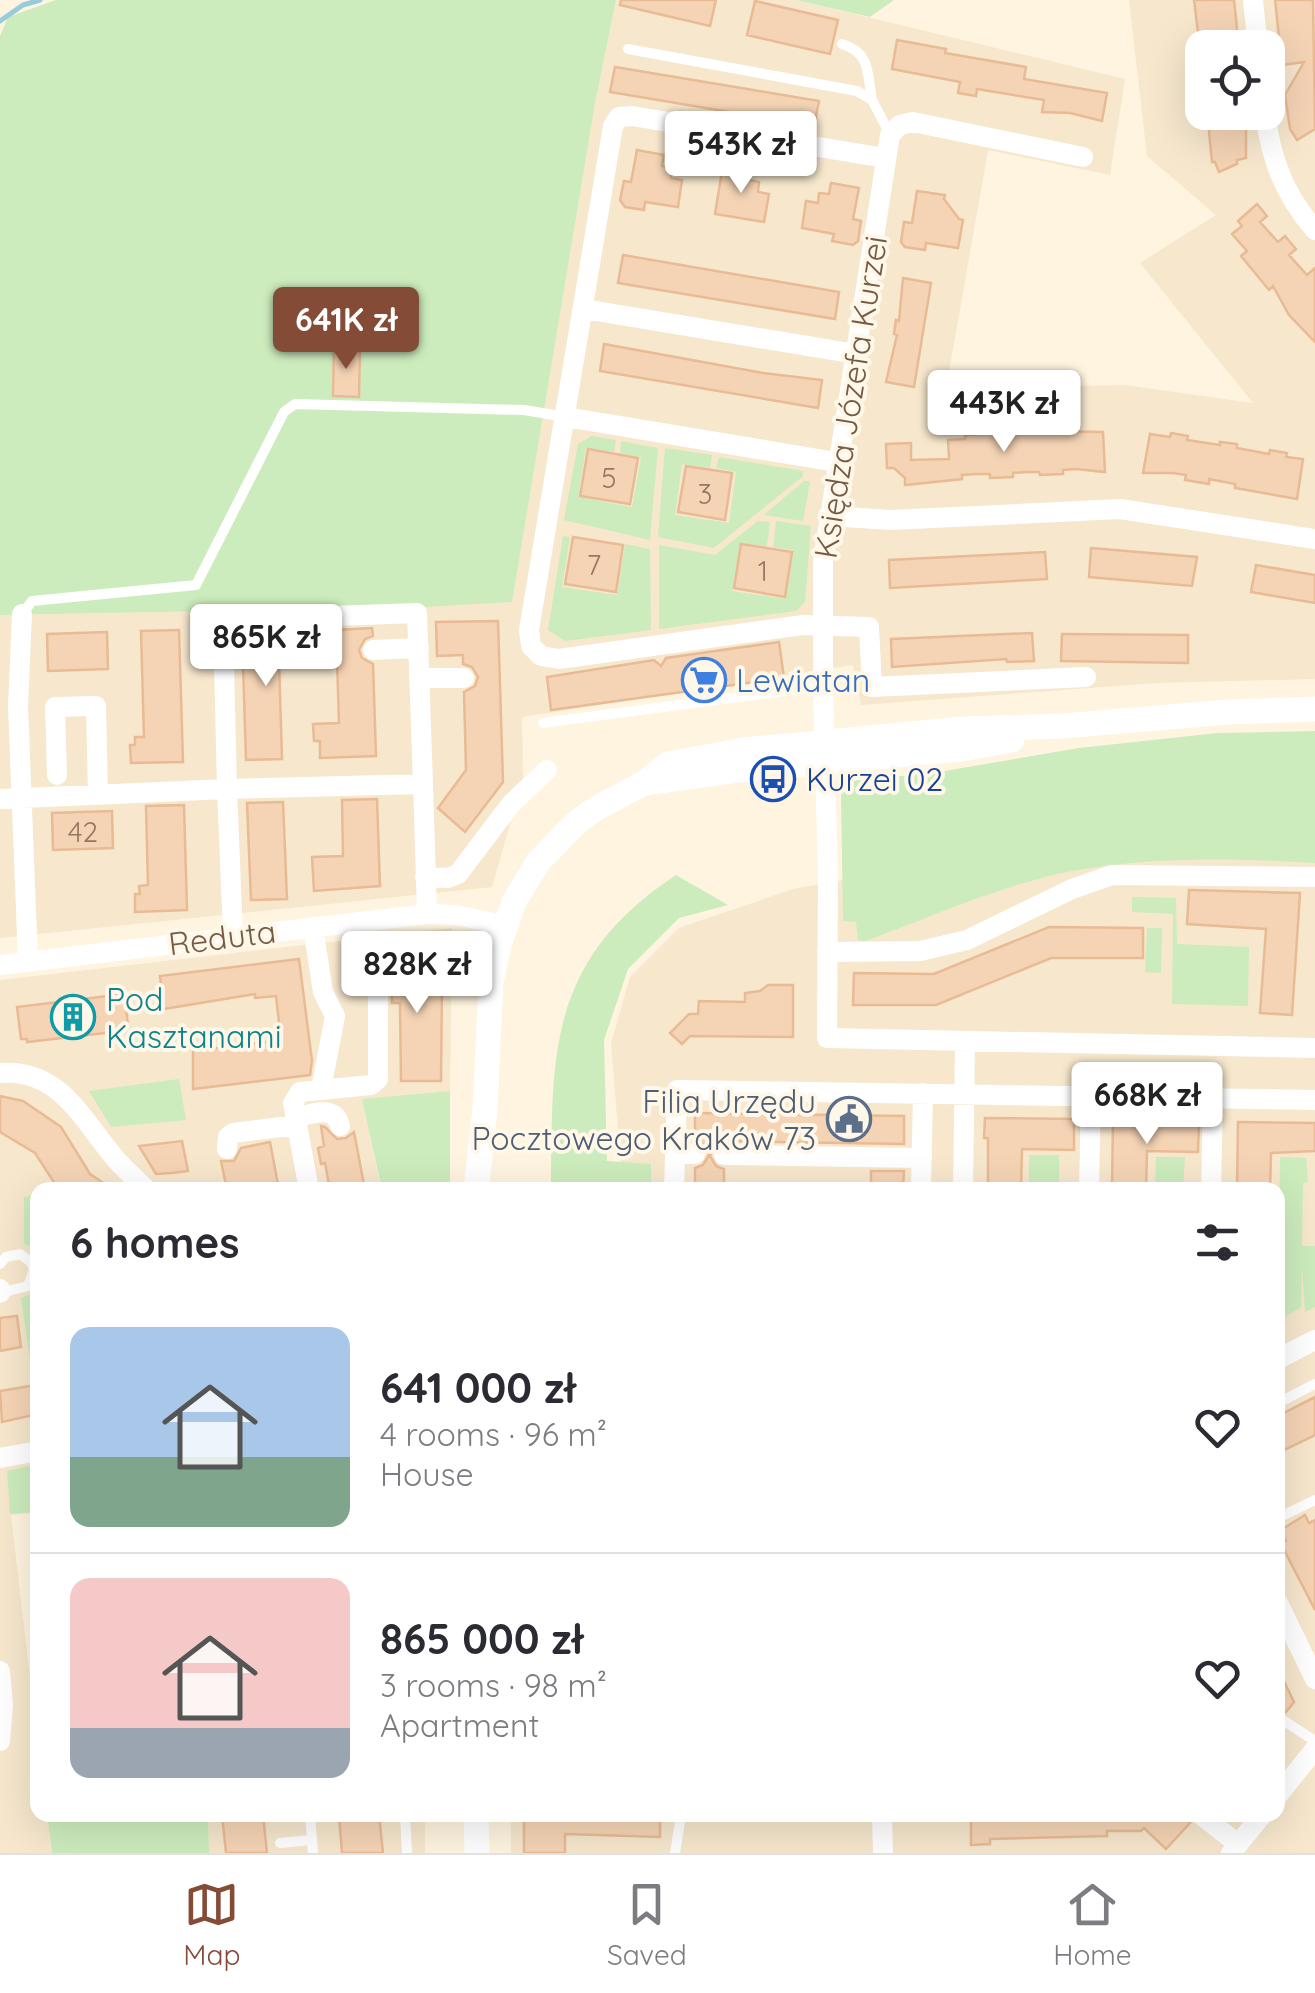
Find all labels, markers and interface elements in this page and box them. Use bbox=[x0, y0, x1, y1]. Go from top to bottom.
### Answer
map controls bbox=[1185, 30, 1285, 130]
button: locate bbox=[1185, 30, 1285, 130]
pin: 543K zł bbox=[649, 111, 833, 196]
text: 543K zł bbox=[687, 123, 795, 163]
street label: Księdza Józefa Kurzei bbox=[805, 233, 895, 561]
pin: 641K zł bbox=[254, 287, 438, 372]
text: 641K zł bbox=[295, 299, 397, 339]
pin: 443K zł bbox=[912, 370, 1096, 455]
text: 443K zł bbox=[950, 382, 1058, 422]
house number: 5 bbox=[601, 460, 617, 495]
house number: 3 bbox=[698, 476, 712, 511]
house number: 7 bbox=[587, 547, 601, 582]
house number: 1 bbox=[758, 553, 768, 588]
pin: 865K zł bbox=[174, 604, 358, 689]
text: 865K zł bbox=[212, 616, 320, 656]
supermarket icon: Lewiatan bbox=[681, 657, 727, 703]
place label: Lewiatan bbox=[736, 660, 870, 700]
bus stop icon: Kurzei 02 bbox=[750, 756, 796, 802]
place label: Kurzei 02 bbox=[806, 759, 943, 799]
house number: 42 bbox=[68, 814, 98, 849]
street label: Reduta bbox=[166, 911, 278, 963]
pin: 828K zł bbox=[325, 931, 509, 1016]
text: 828K zł bbox=[363, 943, 471, 983]
place label: Pod Kasztanami bbox=[106, 979, 282, 1056]
building icon: Pod Kasztanami bbox=[50, 994, 96, 1040]
pin: 668K zł bbox=[1055, 1062, 1239, 1147]
text: 668K zł bbox=[1094, 1074, 1200, 1114]
place label: Filia Urzędu Pocztowego Kraków 73 bbox=[472, 1081, 816, 1158]
public building icon: Filia Urzędu Pocztowego Kraków 73 bbox=[826, 1096, 872, 1142]
icon: filters bbox=[1190, 1215, 1245, 1270]
text: 6 homes bbox=[70, 1216, 240, 1269]
text: 641 000 zł bbox=[380, 1361, 576, 1414]
icon: home bbox=[150, 1367, 270, 1487]
icon: heart bbox=[1190, 1400, 1245, 1455]
text: 4 rooms · 96 m² bbox=[380, 1414, 607, 1454]
text: House bbox=[380, 1454, 474, 1494]
text: 865 000 zł bbox=[380, 1612, 583, 1665]
icon: home bbox=[150, 1618, 270, 1738]
icon: heart bbox=[1190, 1651, 1245, 1706]
text: 3 rooms · 98 m² bbox=[380, 1665, 607, 1705]
text: Apartment bbox=[380, 1705, 539, 1745]
tab: Map bbox=[183, 1877, 240, 1972]
tab: Saved bbox=[607, 1877, 687, 1972]
tab: Home bbox=[1053, 1877, 1132, 1972]

